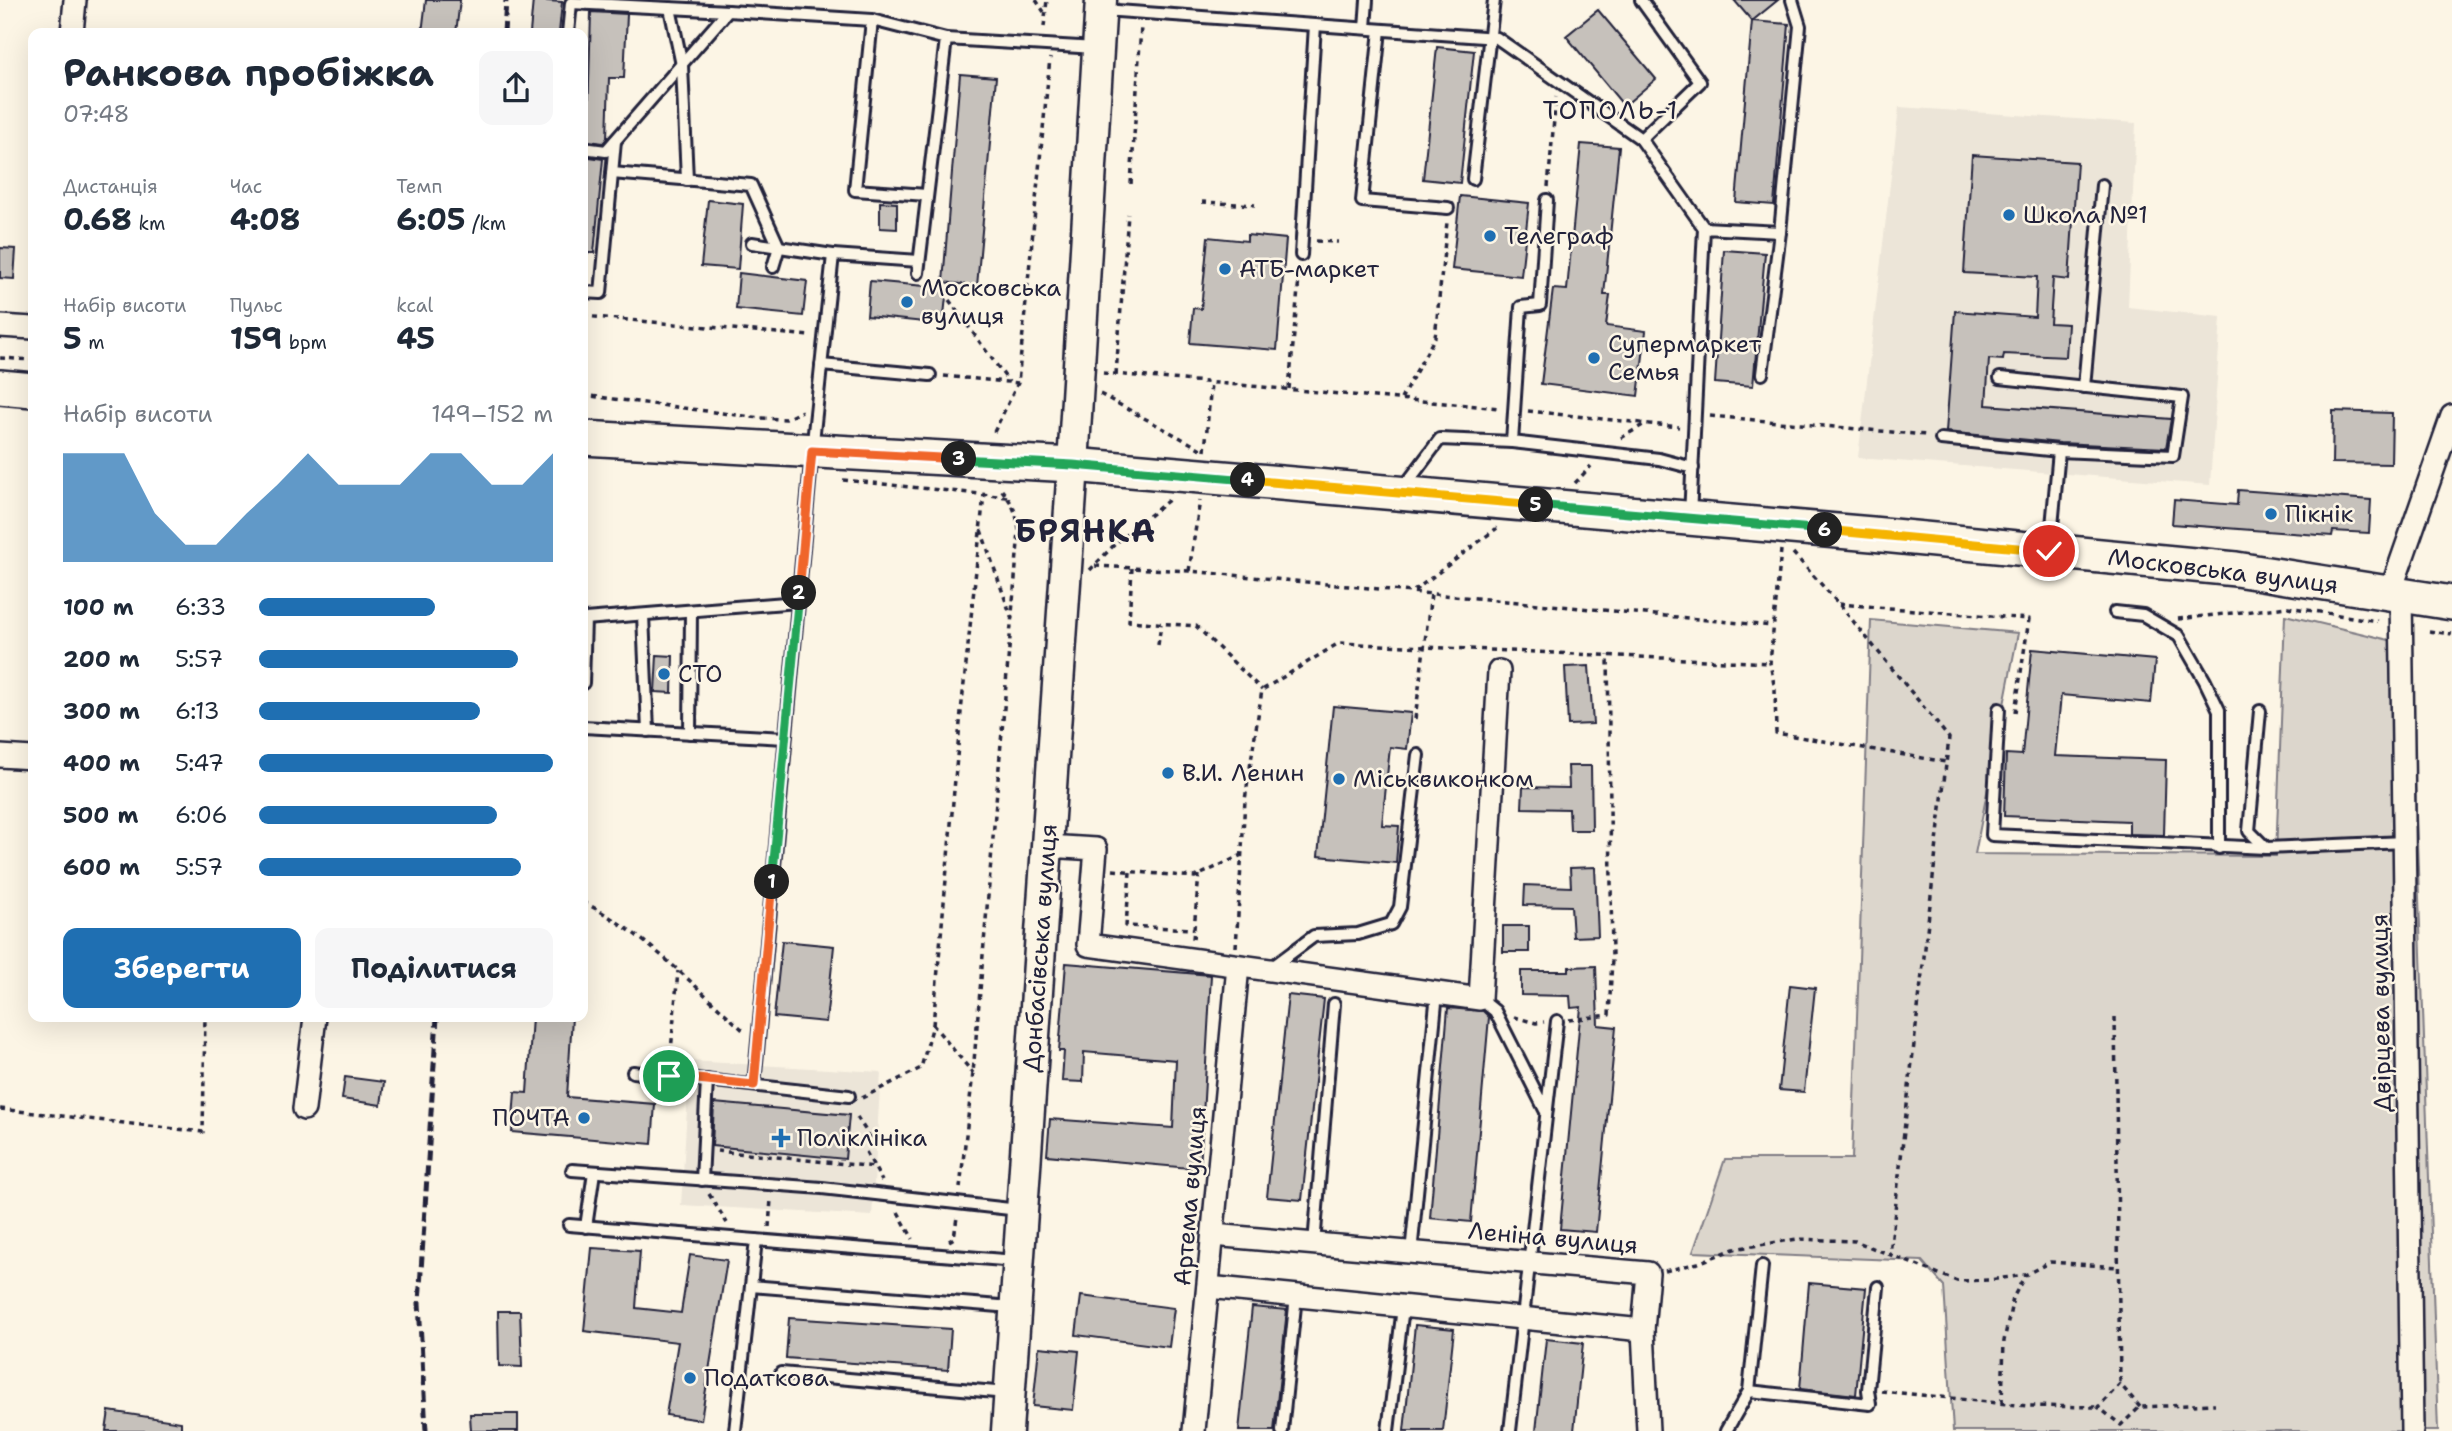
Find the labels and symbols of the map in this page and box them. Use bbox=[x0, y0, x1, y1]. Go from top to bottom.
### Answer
district label: ТОПОЛЬ-1 bbox=[1542, 92, 1680, 127]
place label: Школа №1 bbox=[2023, 199, 2148, 231]
marker: Школа №1 bbox=[2001, 207, 2017, 223]
place label: Телеграф bbox=[1504, 220, 1613, 252]
marker: Телеграф bbox=[1482, 228, 1498, 244]
place label: АТБ-маркет bbox=[1239, 253, 1380, 285]
marker: АТБ-маркет bbox=[1217, 261, 1233, 277]
place label: Московська вулиця bbox=[921, 272, 1061, 332]
marker: Московська вулиця bbox=[899, 294, 915, 310]
place label: Супермаркет Семья bbox=[1608, 328, 1762, 388]
marker: Супермаркет Семья bbox=[1586, 350, 1602, 366]
pin: 3 bbox=[942, 442, 976, 476]
pin: 4 bbox=[1230, 462, 1266, 498]
pin: 5 bbox=[1518, 488, 1554, 522]
place label: Пікнік bbox=[2285, 498, 2354, 530]
marker: Пікнік bbox=[2263, 506, 2279, 522]
district label: БРЯНКА bbox=[1015, 509, 1157, 552]
pin: 6 bbox=[1808, 512, 1842, 548]
pin bbox=[2019, 521, 2079, 581]
street label: Московська вулиця bbox=[2106, 541, 2340, 601]
pin: 2 bbox=[782, 576, 816, 610]
place label: СТО bbox=[678, 658, 723, 690]
marker: СТО bbox=[656, 666, 672, 682]
place label: В.И. Ленин bbox=[1182, 757, 1304, 789]
place label: Міськвиконком bbox=[1353, 763, 1534, 795]
marker: В.И. Ленин bbox=[1160, 765, 1176, 781]
marker: Міськвиконком bbox=[1331, 771, 1347, 787]
street label: Донбасівська вулиця bbox=[1015, 823, 1065, 1073]
pin: 1 bbox=[754, 864, 790, 900]
street label: Двірцева вулиця bbox=[2363, 913, 2399, 1113]
pin bbox=[639, 1046, 699, 1106]
place label: ПОЧТА bbox=[493, 1102, 570, 1134]
street label: Артема вулиця bbox=[1166, 1105, 1214, 1287]
marker: ПОЧТА bbox=[576, 1110, 592, 1126]
place label: Поліклініка bbox=[797, 1122, 927, 1154]
marker: Поліклініка bbox=[771, 1128, 791, 1148]
street label: Леніна вулиця bbox=[1467, 1215, 1639, 1261]
place label: Податкова bbox=[704, 1362, 829, 1394]
marker: Податкова bbox=[682, 1370, 698, 1386]

